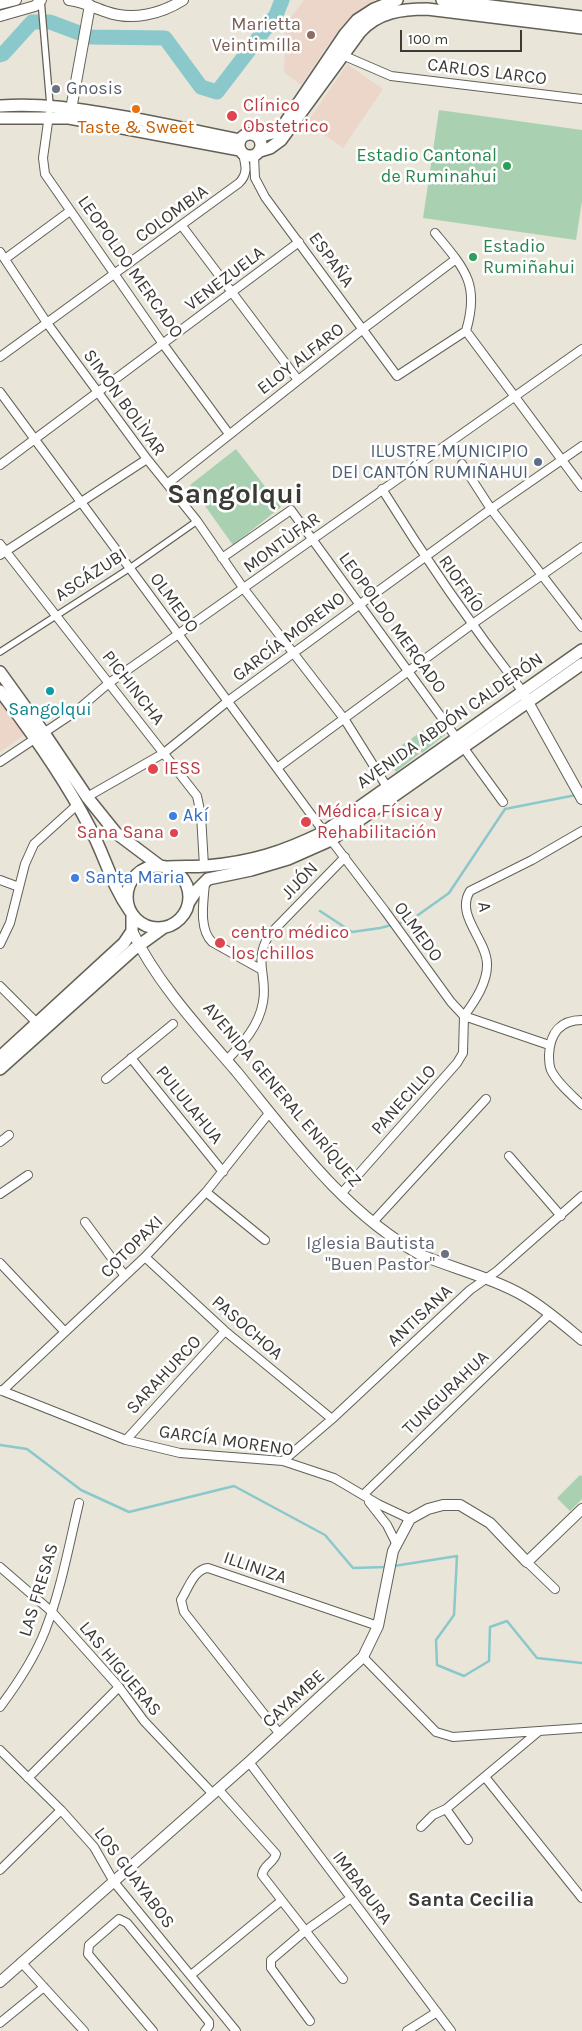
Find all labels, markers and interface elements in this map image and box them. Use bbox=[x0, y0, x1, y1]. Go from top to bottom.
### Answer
place label: Marietta Veintimilla bbox=[212, 14, 301, 56]
scale bar bbox=[402, 20, 524, 52]
marker: Marietta Veintimilla bbox=[305, 29, 317, 41]
text: 100 m bbox=[408, 30, 448, 48]
street label: CARLOS LARCO bbox=[426, 54, 548, 90]
place label: Gnosis bbox=[66, 78, 123, 100]
marker: Gnosis bbox=[50, 83, 62, 95]
place label: Clínico Obstetrico bbox=[243, 95, 329, 138]
marker: Taste & Sweet bbox=[130, 103, 142, 115]
marker: Clínico Obstetrico bbox=[225, 109, 239, 123]
place label: Taste & Sweet bbox=[77, 117, 195, 139]
place label: Estadio Cantonal de Ruminahui bbox=[356, 145, 497, 188]
marker: Estadio Cantonal de Ruminahui bbox=[501, 160, 513, 172]
street label: COLOMBIA bbox=[131, 180, 213, 248]
street label: LEOPOLDO MERCADO bbox=[73, 192, 187, 342]
street label: ESPAÑA bbox=[304, 228, 358, 292]
place label: Estadio Rumiñahui bbox=[483, 236, 575, 278]
street label: VENEZUELA bbox=[181, 242, 269, 316]
marker: Estadio Rumiñahui bbox=[467, 251, 479, 263]
street label: ELOY ALFARO bbox=[253, 318, 349, 400]
street label: SIMON BOLÌVAR bbox=[78, 345, 170, 461]
place label: ILUSTRE MUNICIPIO DEl CANTÓN RUMIÑAHUI bbox=[331, 441, 528, 484]
marker: ILUSTRE MUNICIPIO DEl CANTÓN RUMIÑAHUI bbox=[532, 456, 544, 468]
district label: Sangolqui bbox=[167, 478, 303, 512]
street label: MONTÙFAR bbox=[239, 508, 325, 578]
street label: ASCÁZUBI bbox=[51, 544, 131, 606]
street label: LEOPOLDO MERCADO bbox=[334, 548, 450, 698]
street label: RIOFRÍO bbox=[434, 551, 488, 617]
street label: OLMEDO bbox=[145, 569, 203, 637]
street label: GARCÍA MORENO bbox=[228, 588, 350, 686]
street label: PICHINCHA bbox=[97, 646, 169, 730]
street label: AVENIDA ABDÓN CALDERÓN bbox=[353, 648, 547, 794]
marker: Sangolqui bbox=[44, 685, 56, 697]
place label: Sangolqui bbox=[8, 699, 92, 721]
place label: IESS bbox=[164, 758, 201, 780]
marker: IESS bbox=[146, 762, 160, 776]
place label: Médica Física y Rehabilitación bbox=[317, 801, 442, 844]
place label: Akí bbox=[183, 805, 209, 827]
marker: Akí bbox=[167, 810, 179, 822]
marker: Médica Física y Rehabilitación bbox=[299, 815, 313, 829]
place label: Sana Sana bbox=[77, 822, 164, 844]
marker: Sana Sana bbox=[168, 827, 180, 839]
street label: JIJÓN bbox=[277, 858, 323, 904]
place label: Santa Maria bbox=[85, 867, 185, 889]
marker: Santa Maria bbox=[69, 872, 81, 884]
street label: OLMEDO bbox=[389, 898, 447, 966]
street label: A bbox=[473, 900, 495, 914]
place label: centro médico los chillos bbox=[231, 922, 349, 964]
marker: centro médico los chillos bbox=[213, 936, 227, 950]
street label: AVENIDA GENERAL ENRÍQUEZ bbox=[198, 998, 366, 1192]
street label: PULULAHUA bbox=[151, 1061, 227, 1149]
street label: PANECILLO bbox=[367, 1061, 441, 1139]
street label: COTOPAXI bbox=[96, 1211, 168, 1283]
place label: Iglesia Bautista "Buen Pastor" bbox=[306, 1233, 435, 1276]
marker: Iglesia Bautista "Buen Pastor" bbox=[439, 1248, 451, 1260]
street label: ANTISANA bbox=[383, 1281, 457, 1351]
street label: PASOCHOA bbox=[207, 1291, 287, 1365]
street label: SARAHURCO bbox=[122, 1331, 206, 1419]
street label: TUNGURAHUA bbox=[398, 1346, 494, 1440]
street label: GARCÍA MORENO bbox=[157, 1421, 295, 1461]
street label: LAS FRESAS bbox=[15, 1541, 63, 1639]
street label: ILLINIZA bbox=[221, 1547, 289, 1589]
street label: LAS HIGUERAS bbox=[74, 1617, 166, 1721]
street label: CAYAMBE bbox=[258, 1665, 330, 1733]
street label: LOS GUAYABOS bbox=[89, 1823, 179, 1933]
street label: IMBABURA bbox=[327, 1847, 397, 1929]
district label: Santa Cecilia bbox=[408, 1888, 534, 1912]

